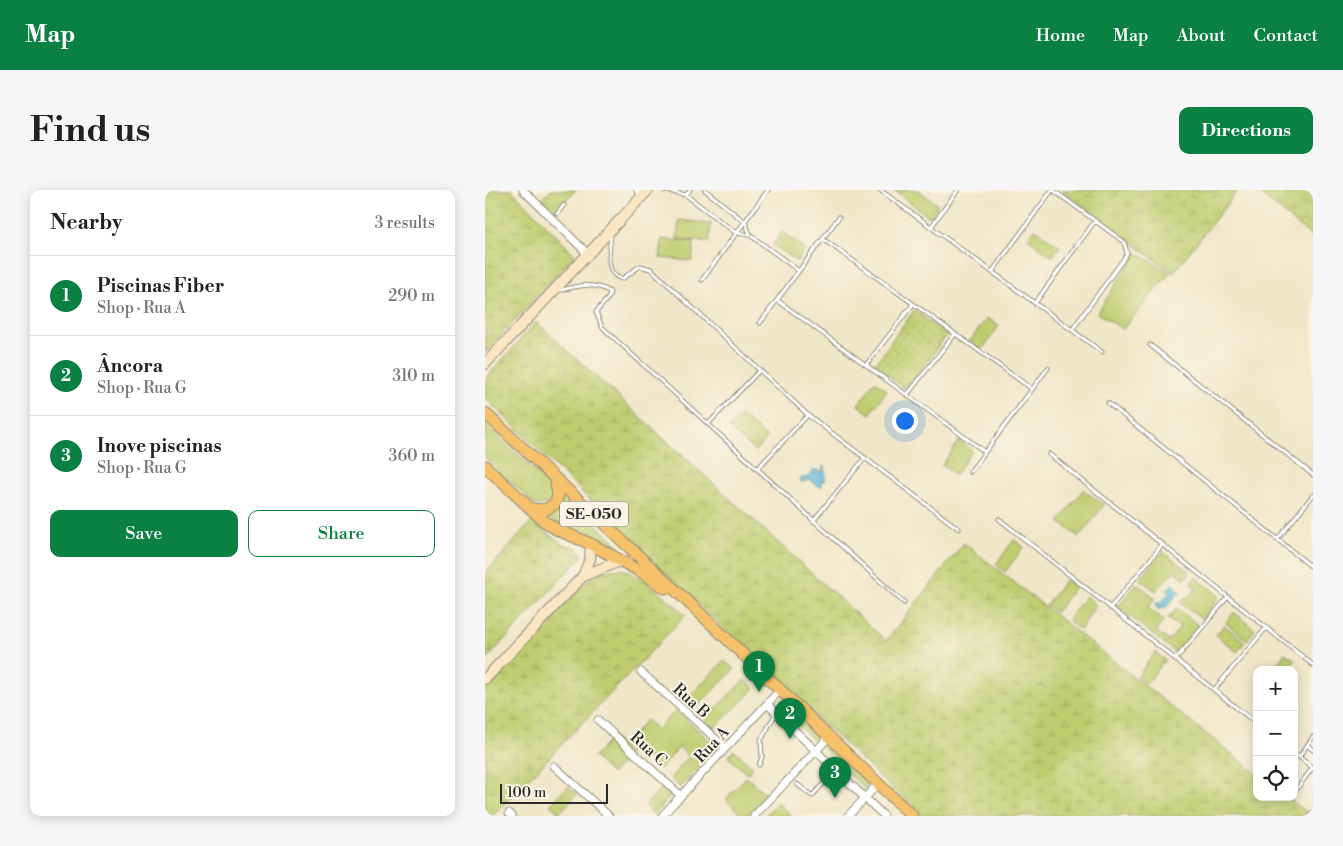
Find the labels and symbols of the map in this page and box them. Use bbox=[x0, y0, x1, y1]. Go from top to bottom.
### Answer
your location bbox=[892, 408, 918, 434]
road number: SE-050 bbox=[560, 502, 628, 526]
pin: 1 bbox=[743, 651, 775, 692]
street label: Rua B bbox=[669, 679, 714, 723]
pin: 2 bbox=[774, 698, 806, 739]
street label: Rua A bbox=[690, 722, 734, 767]
street label: Rua C bbox=[626, 727, 671, 770]
pin: 3 bbox=[819, 757, 851, 798]
scale bar bbox=[500, 781, 607, 804]

